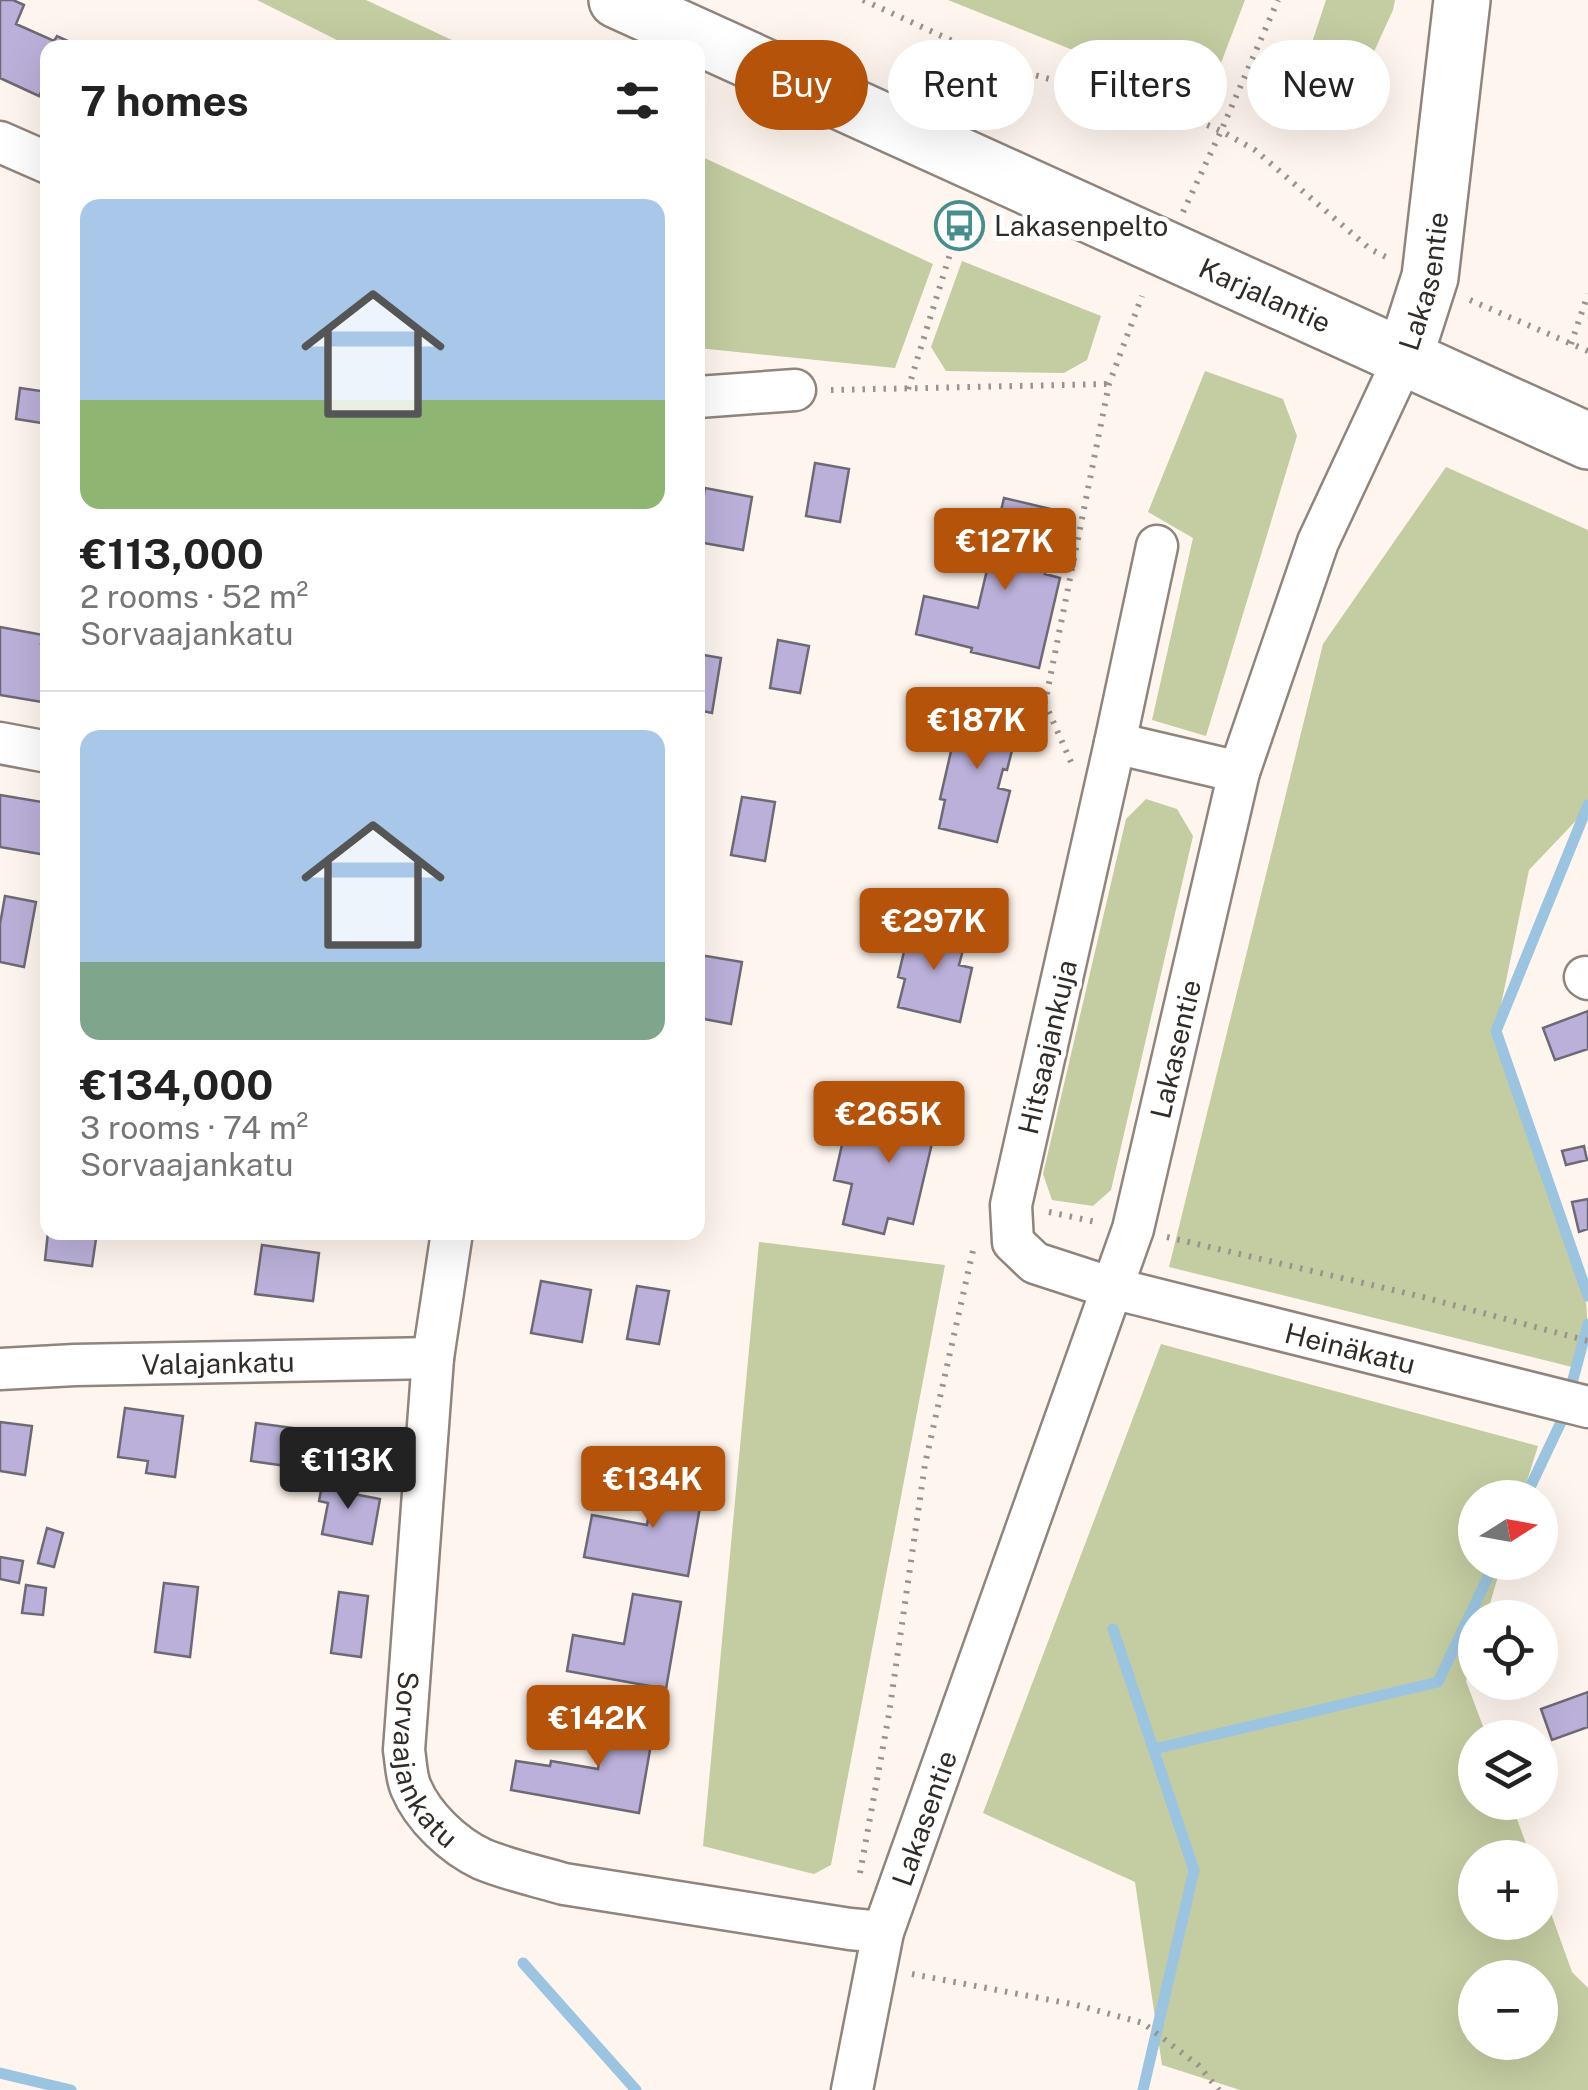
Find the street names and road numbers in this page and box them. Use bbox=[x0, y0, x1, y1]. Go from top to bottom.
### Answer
street label: Lakasentie bbox=[1391, 210, 1454, 354]
street label: Karjalantie bbox=[1194, 250, 1336, 339]
street label: Hitsaajankuja bbox=[1011, 957, 1083, 1137]
street label: Lakasentie bbox=[1143, 976, 1207, 1121]
street label: Heinäkatu bbox=[1282, 1315, 1419, 1380]
street label: Valajankatu bbox=[141, 1344, 295, 1380]
street label: Sorvaajankatu bbox=[387, 1670, 465, 1854]
street label: Lakasentie bbox=[884, 1746, 963, 1890]

